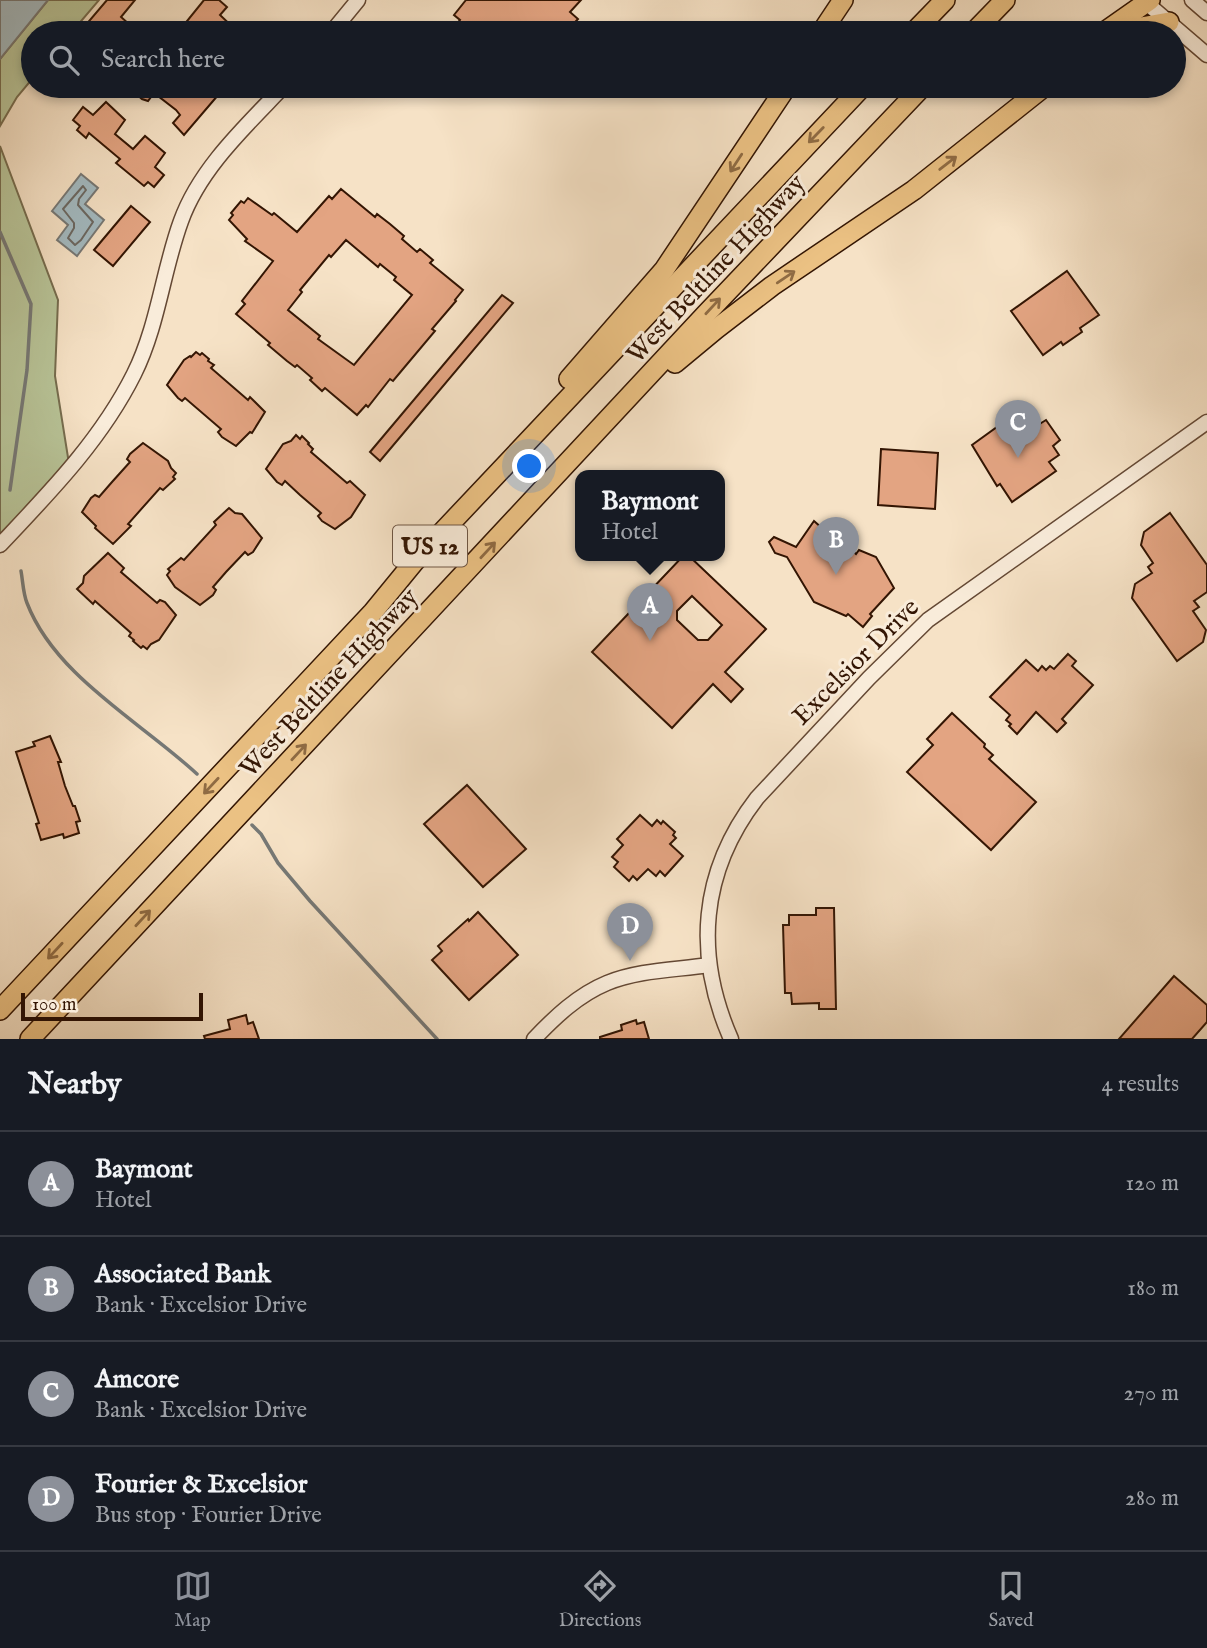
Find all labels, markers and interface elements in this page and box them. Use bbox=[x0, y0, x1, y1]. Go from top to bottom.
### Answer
search box bbox=[21, 21, 1186, 98]
icon: search bbox=[45, 41, 83, 79]
text: Search here bbox=[101, 43, 225, 76]
one-way arrow bbox=[808, 126, 825, 143]
one-way arrow bbox=[729, 153, 743, 173]
one-way arrow bbox=[938, 155, 956, 171]
street label: West Beltline Highway bbox=[620, 167, 813, 371]
one-way arrow bbox=[776, 270, 796, 284]
one-way arrow bbox=[705, 298, 722, 315]
pin: C bbox=[995, 400, 1041, 458]
your location bbox=[512, 449, 546, 483]
popup bbox=[575, 470, 725, 561]
text: Baymont bbox=[601, 485, 699, 518]
pin: B bbox=[813, 517, 859, 575]
text: Hotel bbox=[601, 518, 658, 547]
road number: US 12 bbox=[393, 526, 467, 566]
one-way arrow bbox=[479, 542, 496, 559]
street label: West Beltline Highway bbox=[233, 581, 426, 785]
pin: A bbox=[627, 583, 673, 641]
street label: Excelsior Drive bbox=[786, 592, 927, 733]
one-way arrow bbox=[291, 743, 307, 761]
one-way arrow bbox=[203, 777, 220, 794]
pin: D bbox=[607, 903, 653, 961]
one-way arrow bbox=[135, 910, 152, 927]
one-way arrow bbox=[46, 942, 63, 959]
scale bar bbox=[21, 990, 203, 1022]
text: 100 m bbox=[32, 993, 76, 1017]
text: Nearby bbox=[28, 1066, 121, 1104]
text: 4 results bbox=[1101, 1070, 1179, 1099]
text: Baymont bbox=[95, 1153, 193, 1186]
text: A bbox=[43, 1169, 59, 1198]
text: 120 m bbox=[1126, 1169, 1179, 1198]
text: Hotel bbox=[95, 1186, 152, 1215]
text: Associated Bank bbox=[95, 1258, 271, 1291]
text: B bbox=[43, 1274, 59, 1303]
text: 180 m bbox=[1127, 1274, 1179, 1303]
text: Bank · Excelsior Drive bbox=[95, 1291, 307, 1320]
text: Amcore bbox=[95, 1363, 179, 1396]
text: C bbox=[43, 1379, 59, 1408]
text: 270 m bbox=[1124, 1379, 1179, 1408]
text: Bank · Excelsior Drive bbox=[95, 1396, 307, 1425]
text: Fourier & Excelsior bbox=[95, 1468, 308, 1501]
text: D bbox=[42, 1484, 60, 1513]
text: 280 m bbox=[1125, 1484, 1179, 1513]
text: Bus stop · Fourier Drive bbox=[95, 1501, 322, 1530]
tab: Map bbox=[174, 1567, 212, 1633]
tab: Directions bbox=[559, 1567, 641, 1633]
tab: Saved bbox=[988, 1567, 1033, 1633]

